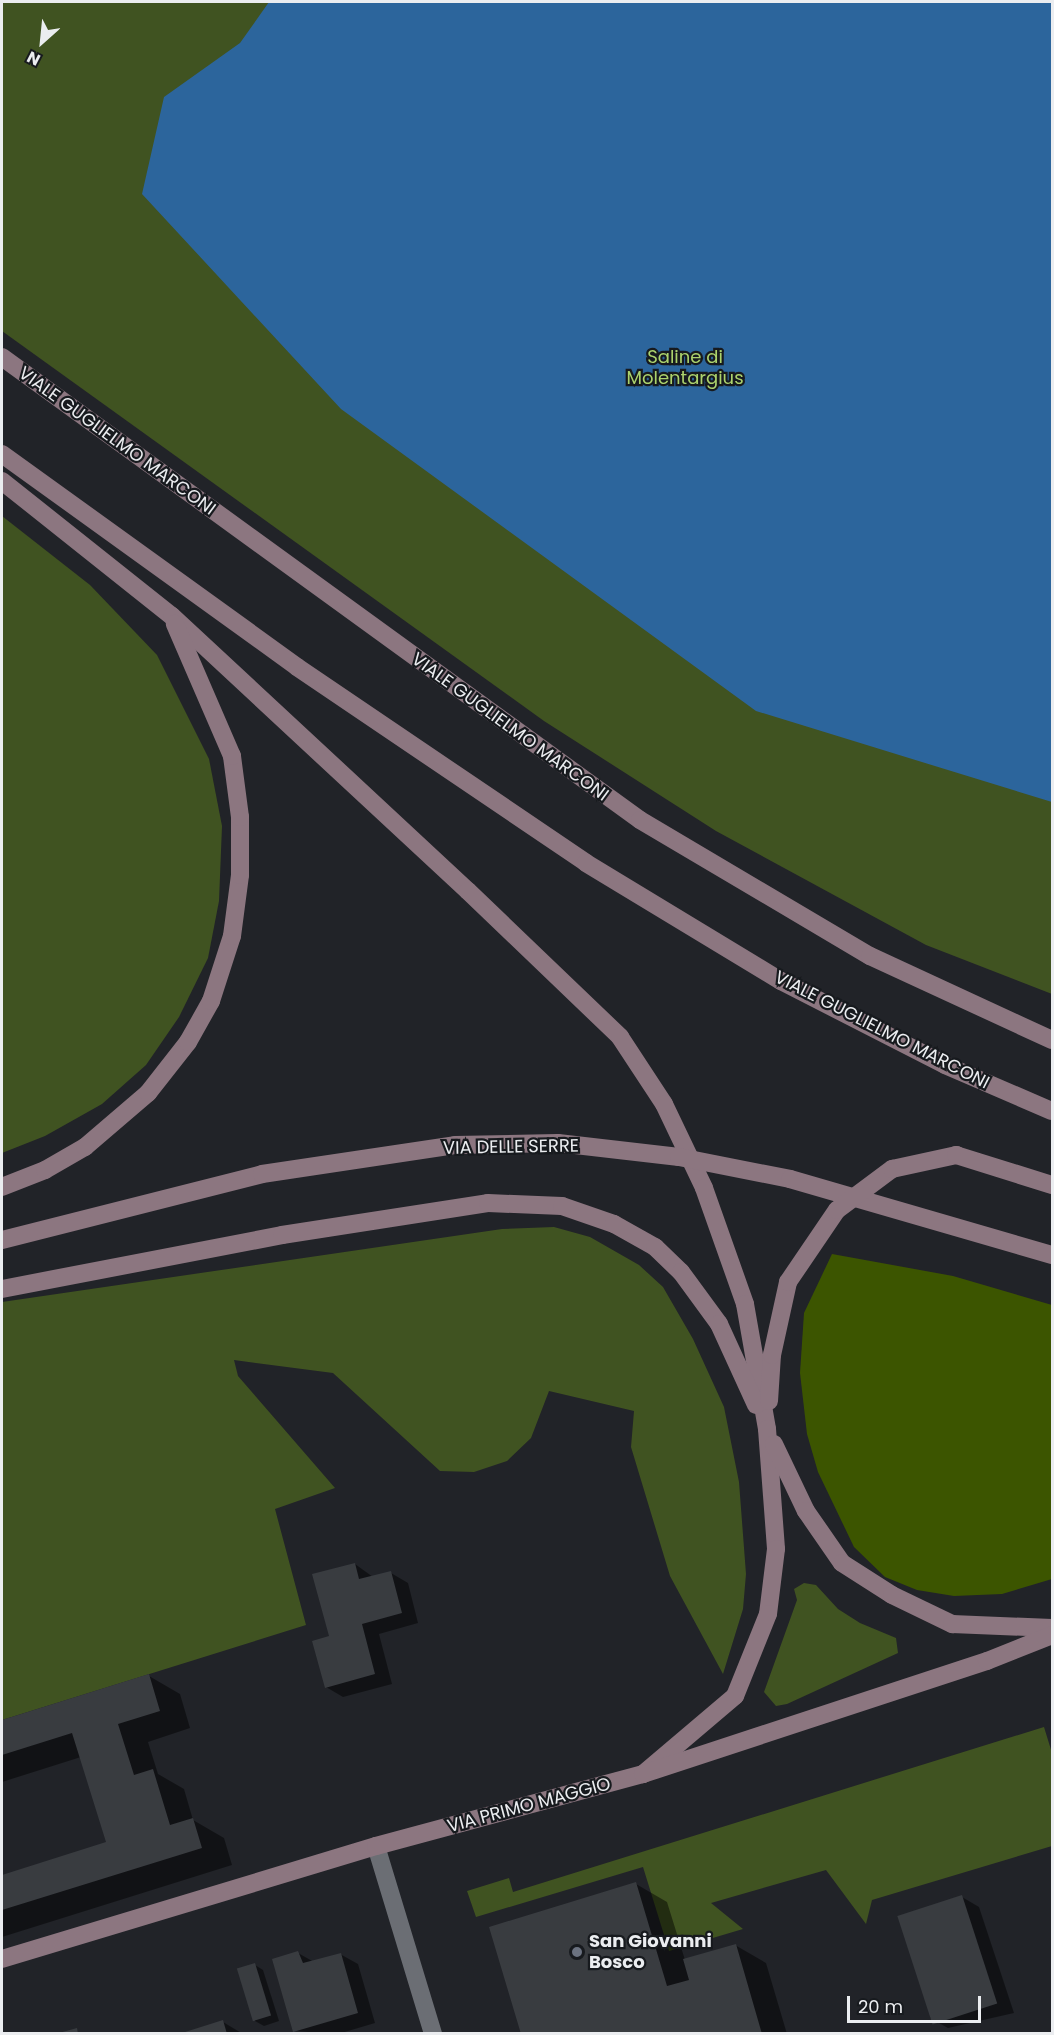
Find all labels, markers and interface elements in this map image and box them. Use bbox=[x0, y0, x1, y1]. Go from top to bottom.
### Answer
north arrow bbox=[12, 12, 72, 72]
text: N bbox=[23, 46, 44, 71]
park label: Saline di Molentargius bbox=[626, 347, 744, 389]
street label: VIALE GUGLIELMO MARCONI bbox=[14, 362, 220, 520]
street label: VIALE GUGLIELMO MARCONI bbox=[407, 648, 613, 806]
street label: VIALE GUGLIELMO MARCONI bbox=[771, 966, 993, 1094]
street label: VIA DELLE SERRE bbox=[443, 1135, 579, 1159]
street label: VIA PRIMO MAGGIO bbox=[445, 1773, 613, 1837]
place label: San Giovanni Bosco bbox=[589, 1931, 712, 1974]
marker: San Giovanni Bosco bbox=[570, 1945, 584, 1959]
scale bar bbox=[850, 1984, 984, 2022]
text: 20 m bbox=[858, 1994, 903, 2019]

